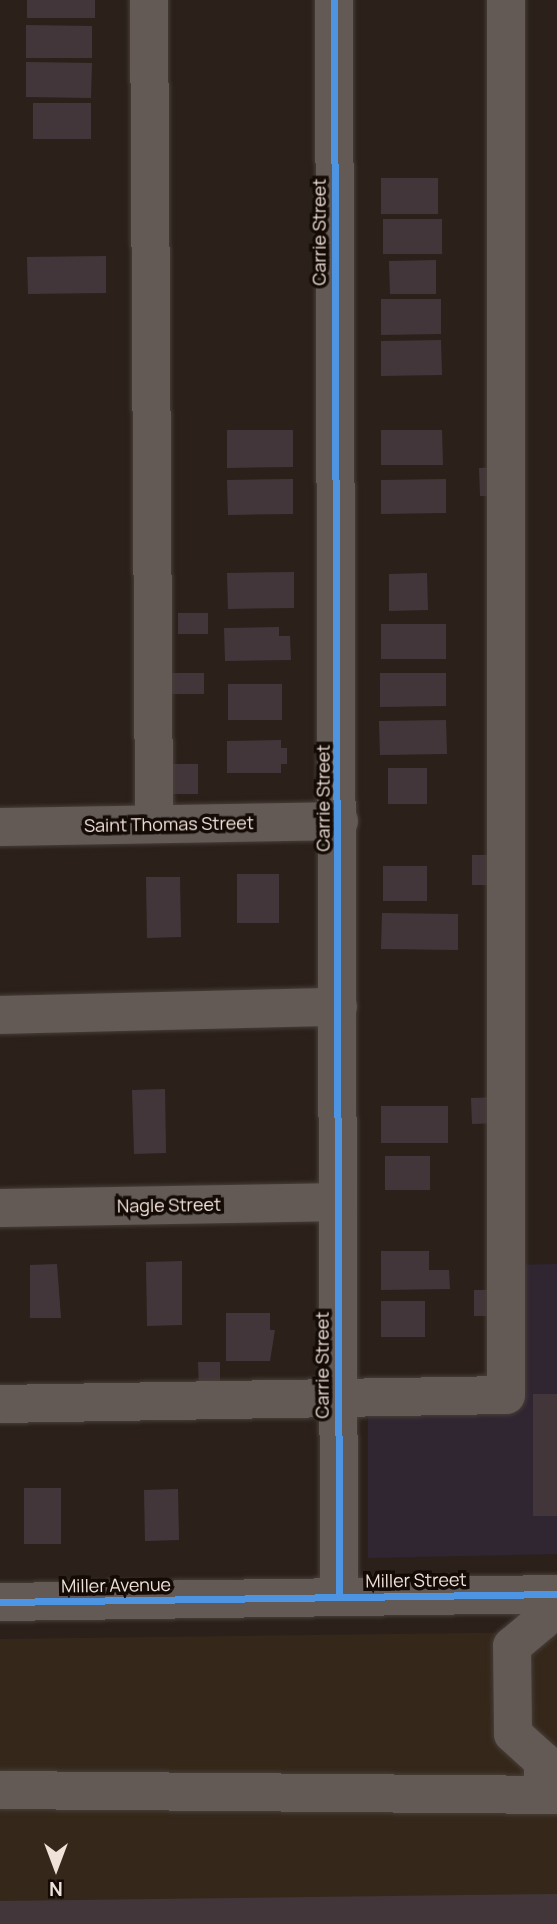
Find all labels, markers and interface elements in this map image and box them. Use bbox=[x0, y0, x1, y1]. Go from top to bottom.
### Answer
street label: Carrie Street bbox=[308, 178, 330, 286]
street label: Carrie Street bbox=[312, 744, 334, 852]
street label: Saint Thomas Street bbox=[84, 812, 254, 836]
street label: Nagle Street bbox=[117, 1193, 221, 1217]
street label: Carrie Street bbox=[311, 1311, 333, 1419]
street label: Miller Street bbox=[365, 1568, 467, 1592]
street label: Miller Avenue bbox=[61, 1573, 171, 1597]
north arrow bbox=[21, 1833, 91, 1903]
text: N bbox=[49, 1876, 63, 1902]

